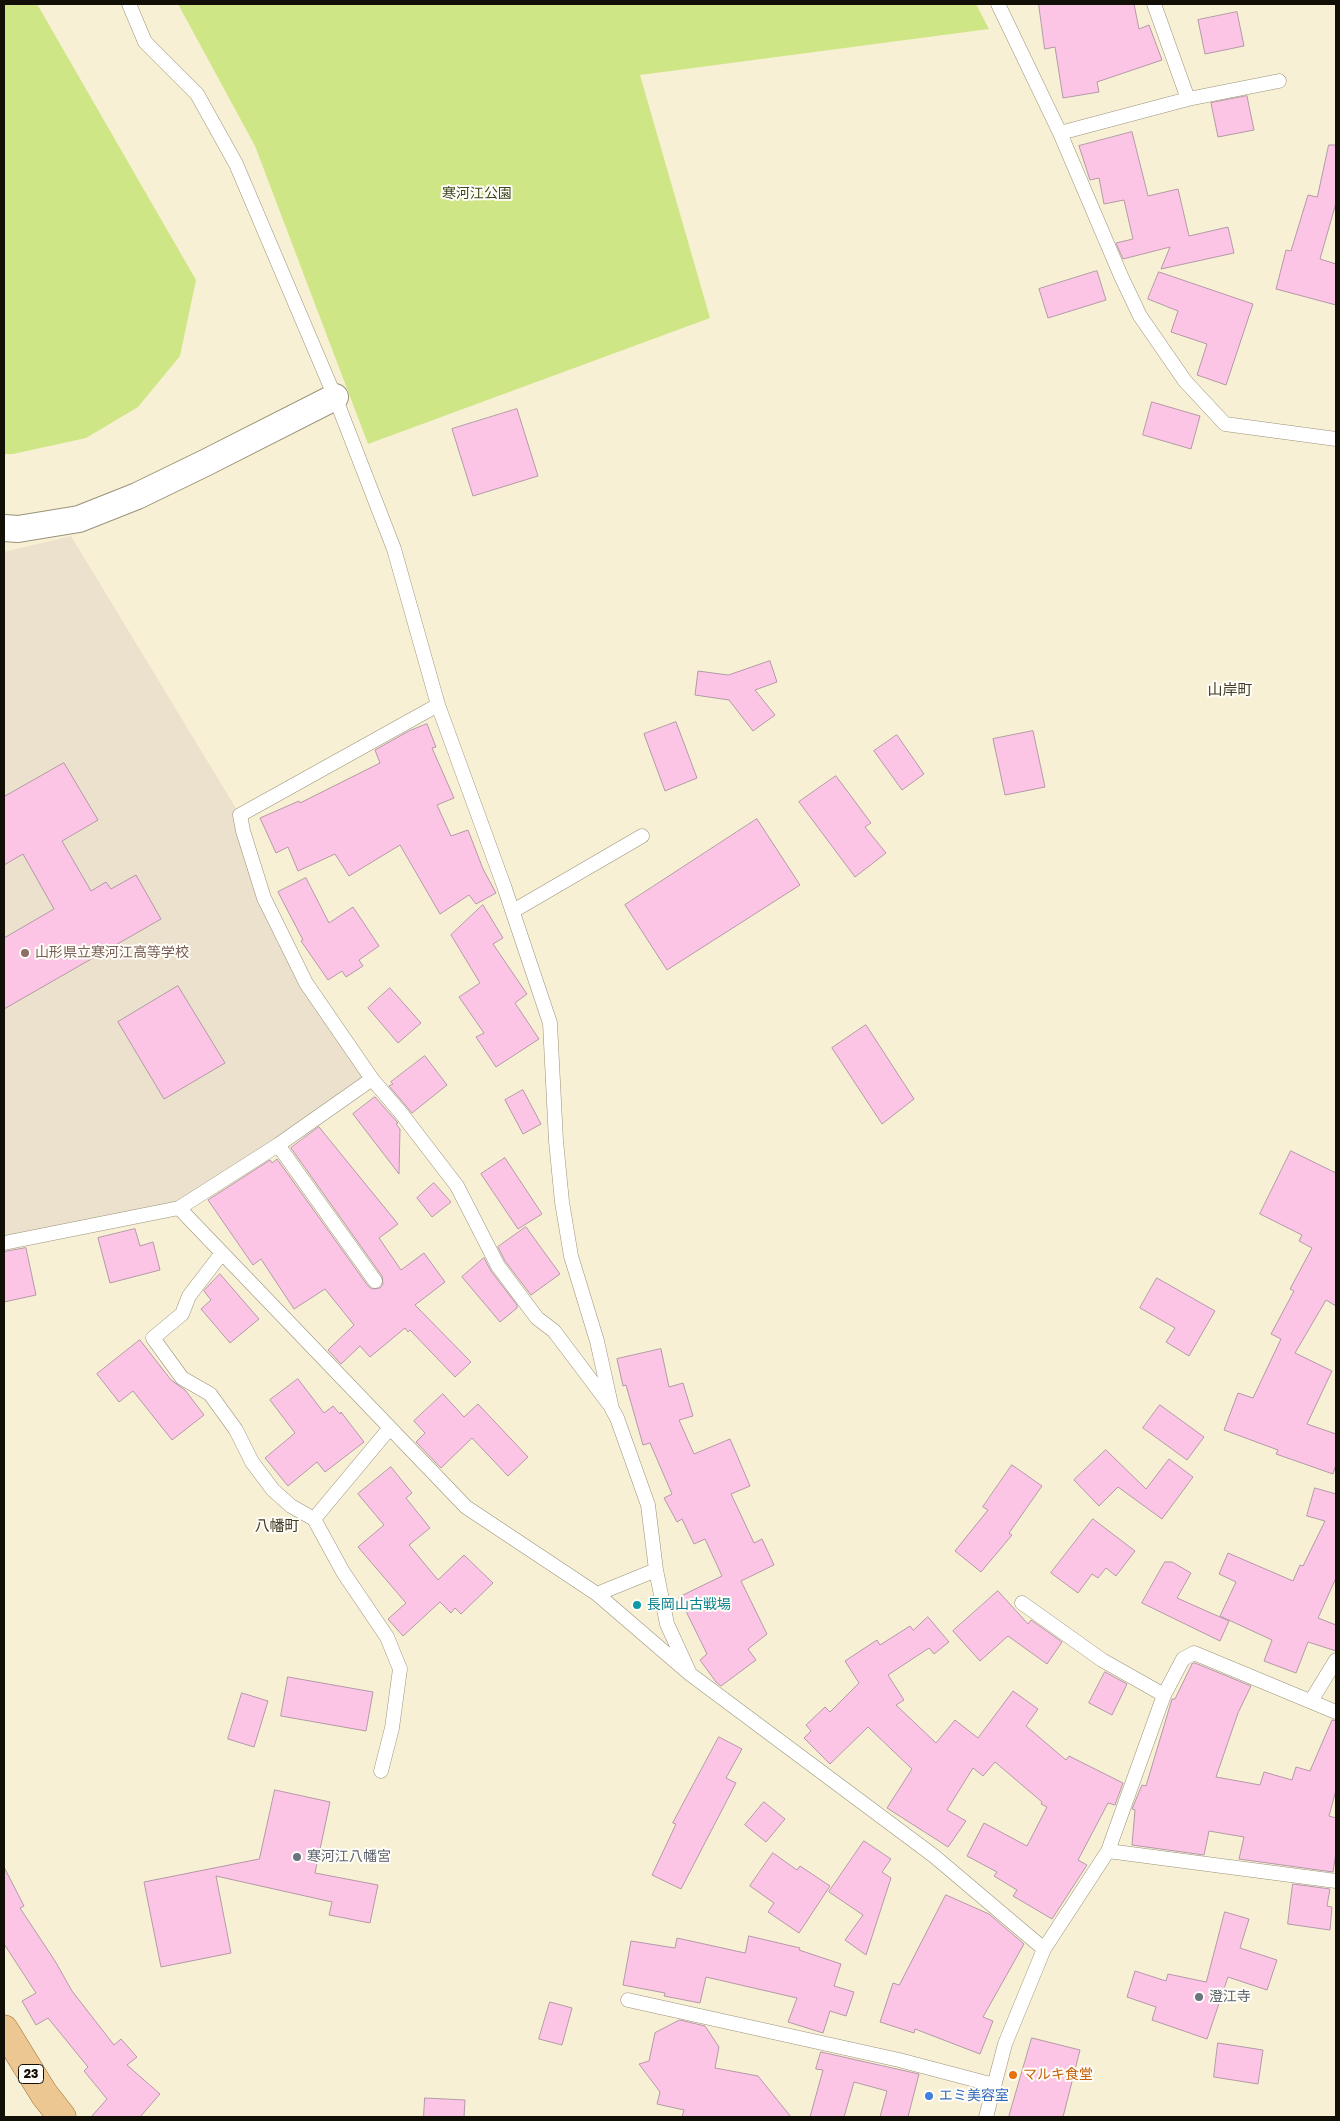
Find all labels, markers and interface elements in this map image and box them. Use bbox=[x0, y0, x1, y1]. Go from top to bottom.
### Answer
park label: 寒河江公園 bbox=[442, 186, 512, 202]
district label: 山岸町 bbox=[1208, 681, 1252, 699]
place label: 山形県立寒河江高等学校 bbox=[35, 945, 189, 961]
marker: 山形県立寒河江高等学校 bbox=[19, 947, 31, 959]
district label: 八幡町 bbox=[255, 1517, 299, 1535]
place label: 長岡山古戦場 bbox=[647, 1597, 731, 1613]
marker: 長岡山古戦場 bbox=[631, 1599, 643, 1611]
place label: 寒河江八幡宮 bbox=[307, 1849, 391, 1865]
marker: 寒河江八幡宮 bbox=[291, 1851, 303, 1863]
place label: 澄江寺 bbox=[1209, 1989, 1251, 2005]
marker: 澄江寺 bbox=[1193, 1991, 1205, 2003]
road number: 23 bbox=[18, 2064, 44, 2084]
place label: マルキ食堂 bbox=[1023, 2067, 1093, 2083]
marker: マルキ食堂 bbox=[1007, 2069, 1019, 2081]
place label: エミ美容室 bbox=[939, 2088, 1009, 2104]
marker: エミ美容室 bbox=[923, 2090, 935, 2102]

